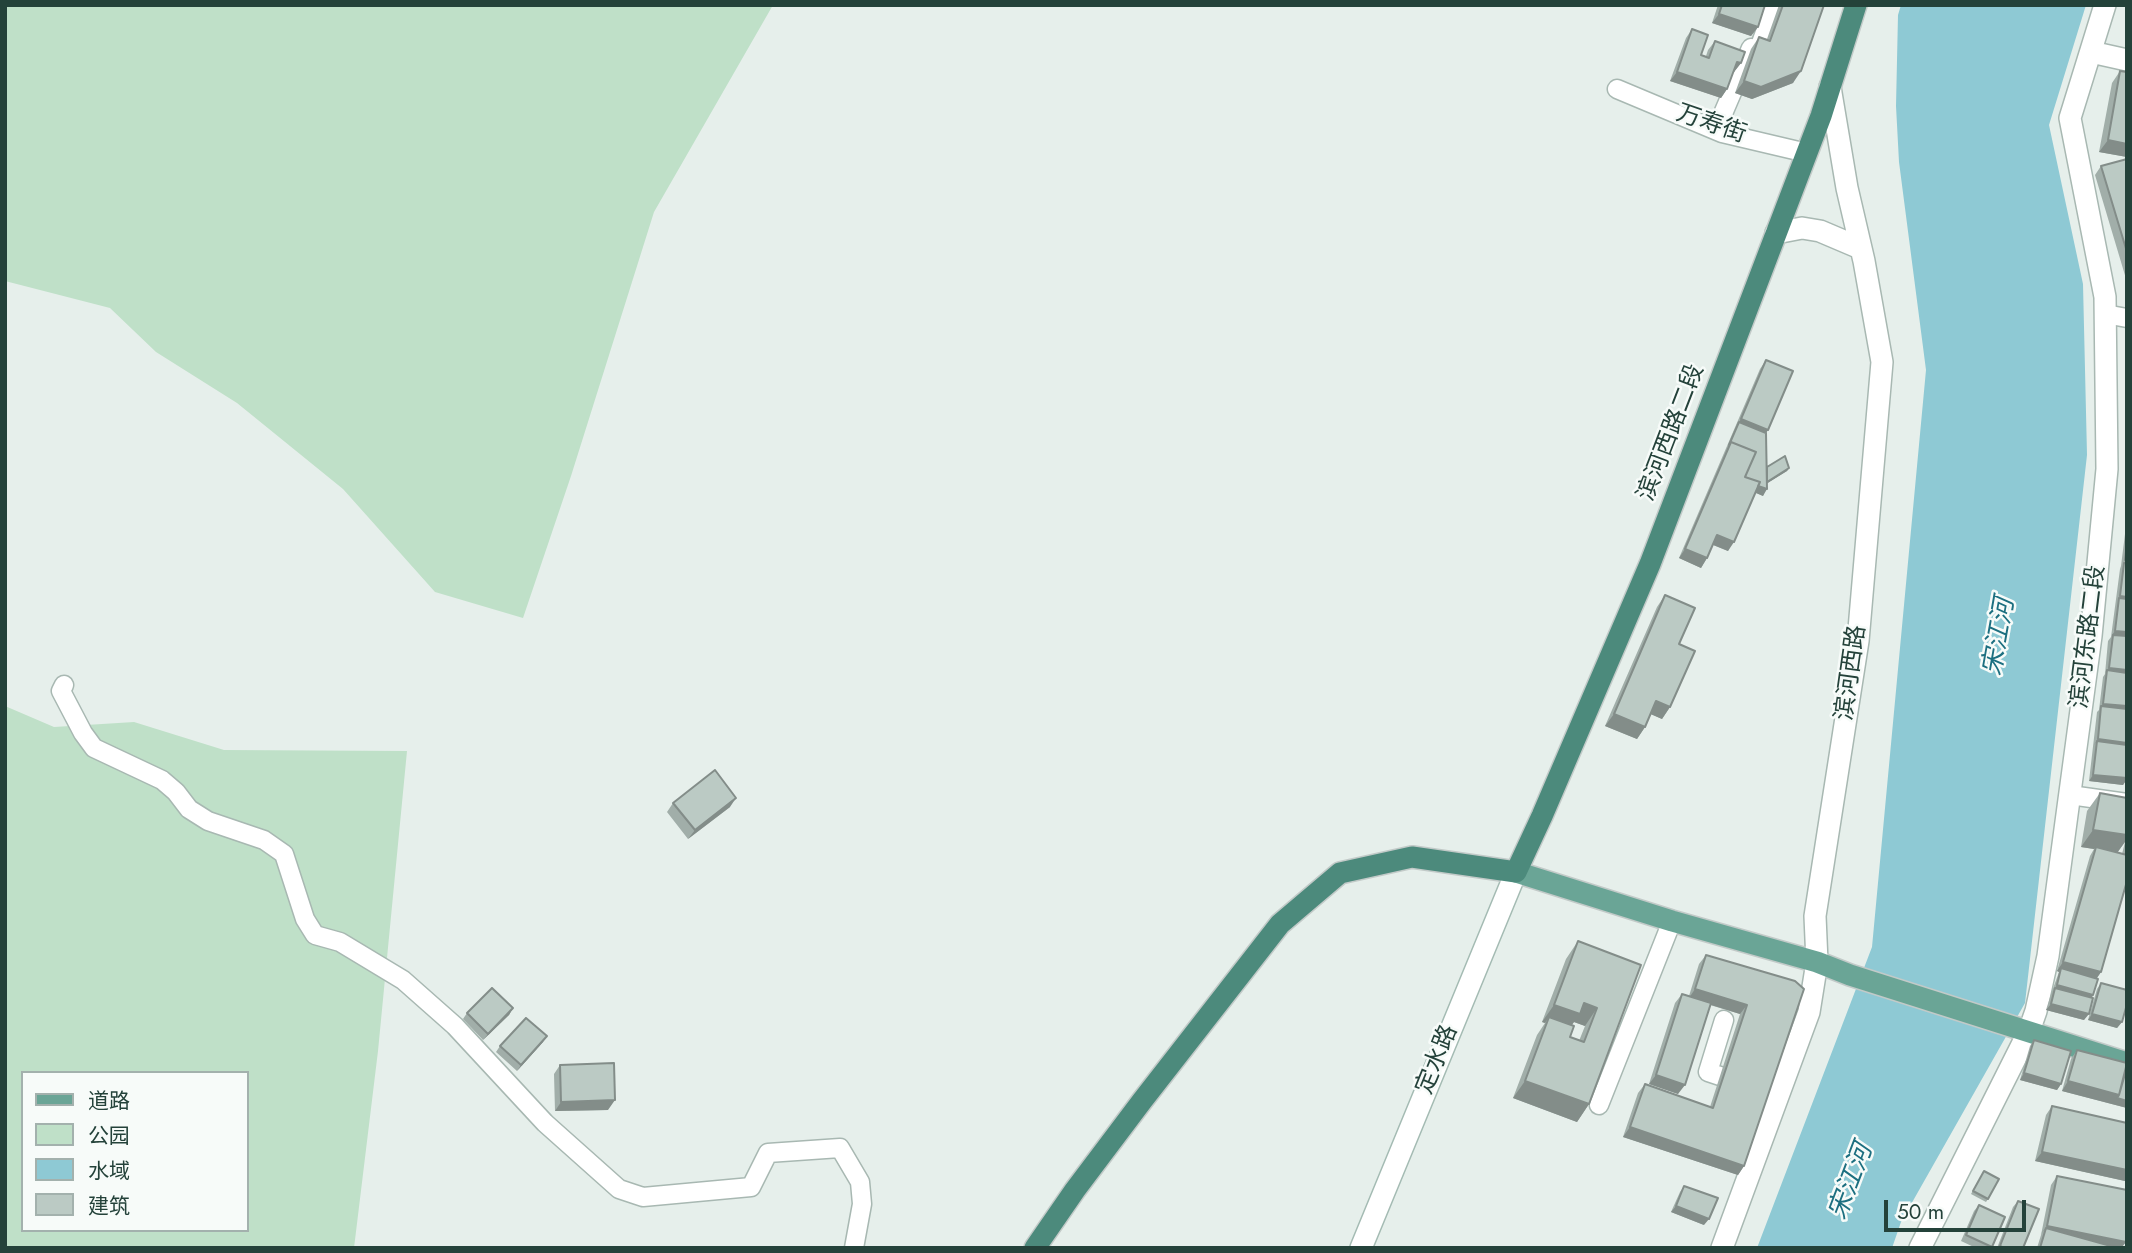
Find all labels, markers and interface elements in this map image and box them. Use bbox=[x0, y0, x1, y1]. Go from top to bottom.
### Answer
street label: 万寿街 bbox=[1672, 100, 1750, 150]
street label: 滨河西路二段 bbox=[1633, 361, 1711, 505]
street label: 滨河东路二段 bbox=[2066, 564, 2112, 710]
water label: 宋江河 bbox=[1978, 596, 2022, 678]
street label: 滨河西路 bbox=[1831, 623, 1873, 723]
street label: 定水路 bbox=[1411, 1021, 1465, 1099]
legend bbox=[21, 1071, 248, 1232]
text: 道路 bbox=[88, 1086, 130, 1116]
text: 公园 bbox=[88, 1121, 130, 1151]
water label: 宋江河 bbox=[1823, 1140, 1881, 1224]
text: 水域 bbox=[88, 1156, 130, 1186]
scale bar bbox=[1887, 1186, 2029, 1230]
text: 建筑 bbox=[88, 1191, 130, 1221]
text: 50 m bbox=[1897, 1197, 1944, 1227]

